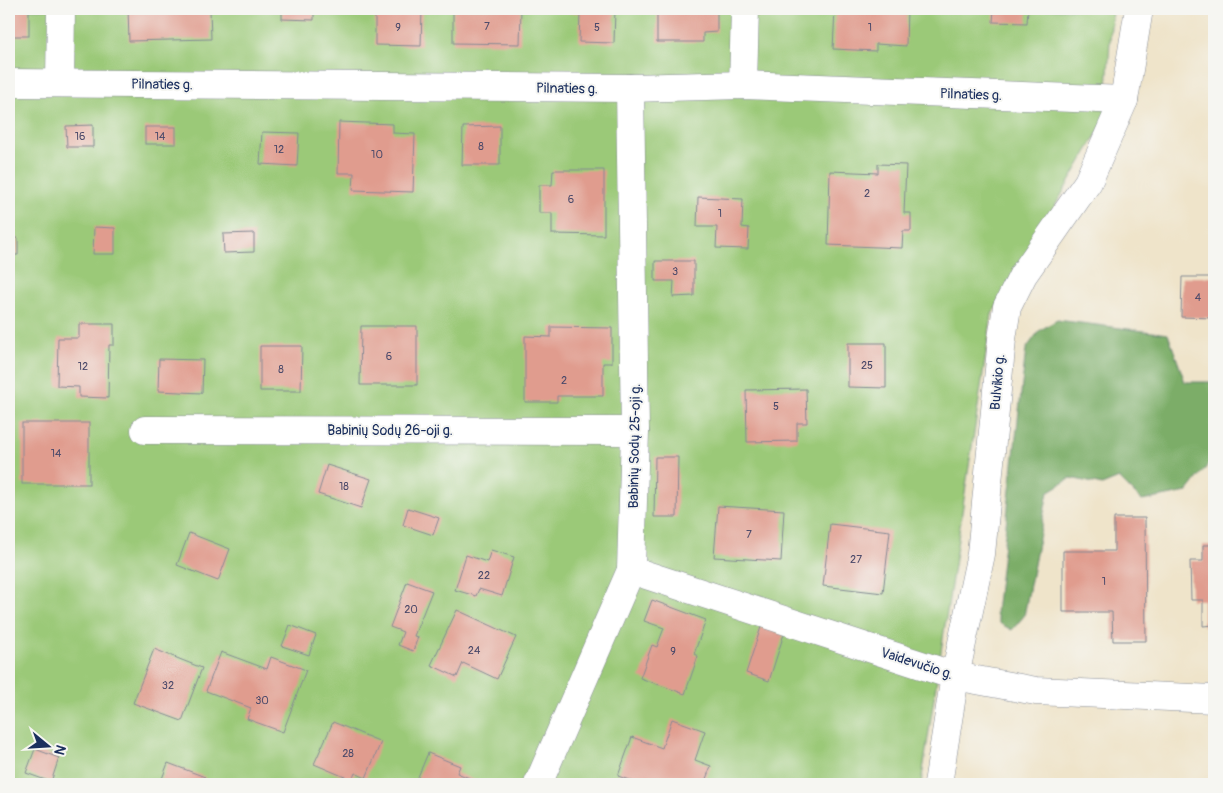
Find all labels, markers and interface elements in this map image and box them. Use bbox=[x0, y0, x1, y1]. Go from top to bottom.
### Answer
house number: 7 bbox=[484, 20, 490, 33]
house number: 9 bbox=[395, 21, 401, 34]
house number: 5 bbox=[594, 21, 600, 34]
house number: 1 bbox=[868, 21, 872, 34]
street label: Pilnaties g. bbox=[131, 75, 193, 94]
street label: Pilnaties g. bbox=[536, 79, 598, 98]
street label: Pilnaties g. bbox=[940, 85, 1002, 104]
house number: 16 bbox=[75, 130, 85, 143]
house number: 14 bbox=[155, 130, 166, 143]
house number: 8 bbox=[478, 140, 484, 153]
house number: 12 bbox=[274, 143, 284, 156]
house number: 10 bbox=[371, 148, 383, 161]
house number: 2 bbox=[864, 187, 870, 200]
house number: 6 bbox=[568, 193, 574, 206]
house number: 1 bbox=[718, 207, 722, 220]
house number: 3 bbox=[672, 265, 678, 278]
house number: 4 bbox=[1195, 291, 1202, 304]
house number: 6 bbox=[386, 350, 392, 363]
street label: Bulvikio g. bbox=[987, 353, 1008, 411]
house number: 25 bbox=[861, 359, 873, 372]
house number: 12 bbox=[78, 360, 88, 373]
house number: 8 bbox=[278, 363, 284, 376]
house number: 2 bbox=[561, 374, 567, 387]
street label: Babinių Sodų 25-oji g. bbox=[625, 383, 644, 509]
house number: 5 bbox=[773, 400, 779, 413]
street label: Babinių Sodų 26-oji g. bbox=[327, 422, 453, 439]
house number: 14 bbox=[51, 447, 62, 460]
house number: 18 bbox=[339, 480, 349, 493]
house number: 7 bbox=[746, 528, 752, 541]
house number: 27 bbox=[850, 553, 862, 566]
house number: 22 bbox=[478, 569, 490, 582]
house number: 1 bbox=[1102, 575, 1106, 588]
house number: 20 bbox=[404, 603, 418, 616]
house number: 24 bbox=[468, 644, 481, 657]
street label: Vaidevučio g. bbox=[879, 644, 955, 683]
house number: 9 bbox=[670, 645, 676, 658]
house number: 32 bbox=[162, 679, 174, 692]
house number: 30 bbox=[255, 694, 269, 707]
north arrow bbox=[22, 720, 72, 770]
text: N bbox=[50, 743, 69, 757]
house number: 28 bbox=[342, 747, 354, 760]

